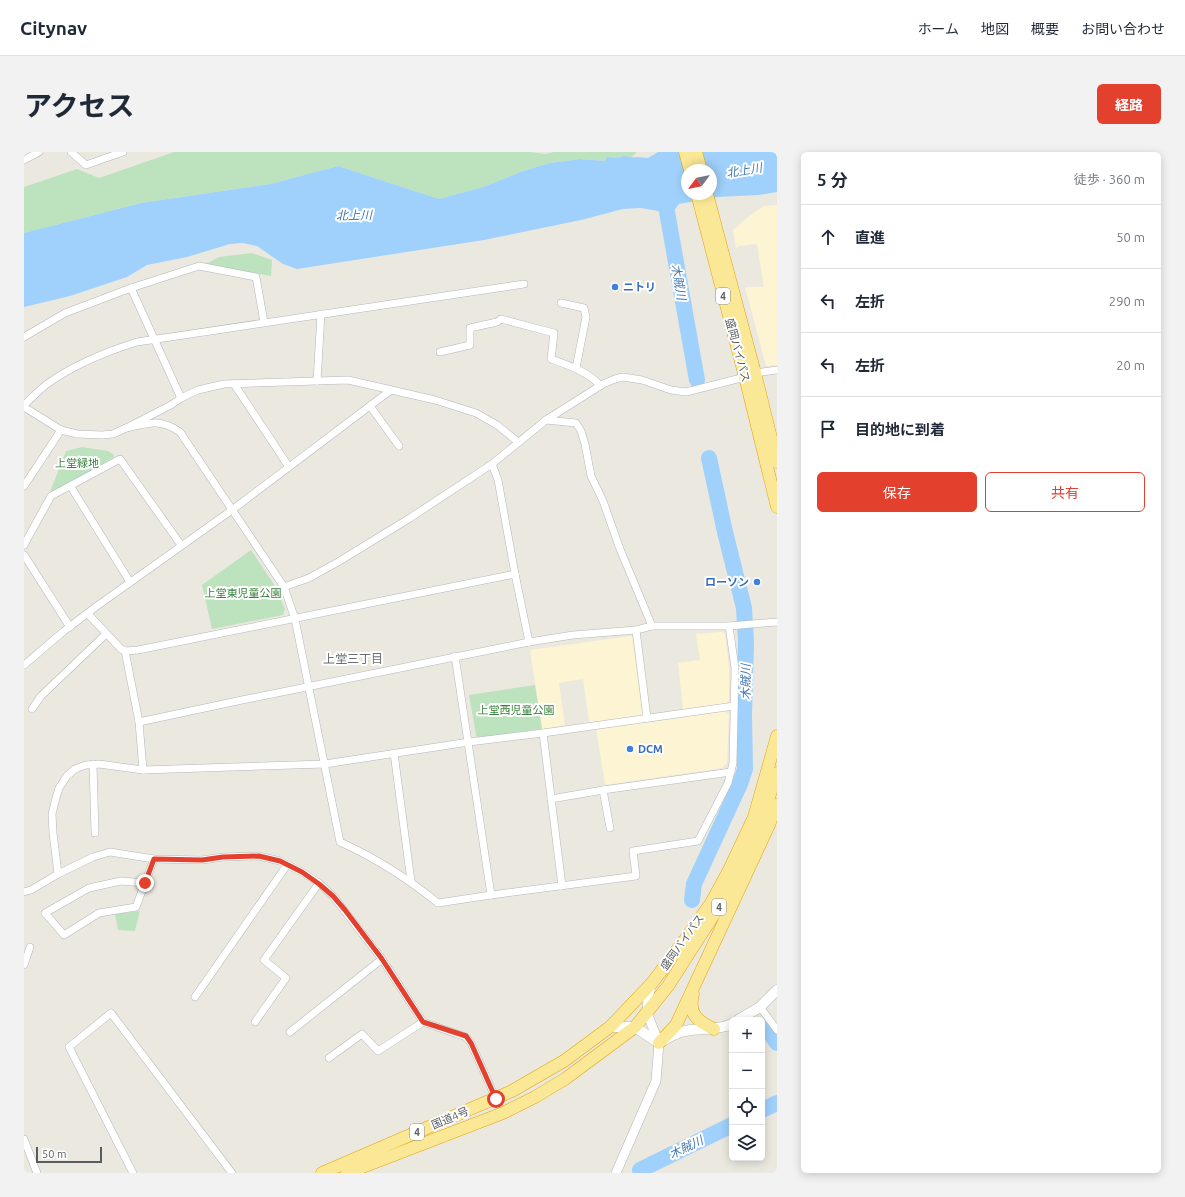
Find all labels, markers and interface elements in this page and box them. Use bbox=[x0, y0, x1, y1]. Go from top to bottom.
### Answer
text: Citynav bbox=[20, 17, 87, 39]
text: ホーム bbox=[917, 21, 959, 37]
text: 地図 bbox=[981, 21, 1009, 37]
text: 概要 bbox=[1031, 21, 1059, 37]
text: お問い合わせ bbox=[1081, 21, 1165, 37]
button: 経路 bbox=[1097, 84, 1161, 124]
text: アクセス bbox=[24, 90, 135, 121]
water label: 北上川 bbox=[725, 160, 765, 179]
north arrow bbox=[681, 164, 717, 200]
text: 5 分 bbox=[817, 170, 848, 189]
text: 徒歩 · 360 m bbox=[1074, 172, 1145, 186]
water label: 北上川 bbox=[336, 208, 374, 222]
icon: ahead bbox=[817, 226, 839, 248]
text: 直進 bbox=[855, 229, 885, 246]
text: 50 m bbox=[1116, 230, 1145, 244]
water label: 木賊川 bbox=[669, 263, 689, 303]
place label: ニトリ bbox=[623, 281, 656, 293]
marker: ニトリ bbox=[610, 282, 620, 292]
road number: 4 bbox=[716, 288, 730, 304]
icon: left bbox=[817, 290, 839, 312]
text: 左折 bbox=[855, 293, 885, 310]
text: 290 m bbox=[1109, 294, 1145, 308]
street label: 盛岡バイパス bbox=[724, 317, 752, 383]
icon: left bbox=[817, 354, 839, 376]
text: 左折 bbox=[855, 357, 885, 374]
text: 20 m bbox=[1116, 358, 1145, 372]
icon: arrive bbox=[817, 418, 839, 440]
text: 目的地に到着 bbox=[855, 421, 945, 438]
park label: 上堂緑地 bbox=[55, 457, 99, 469]
button: 保存 bbox=[817, 472, 977, 512]
button: 共有 bbox=[985, 472, 1145, 512]
place label: ローソン bbox=[705, 576, 749, 588]
marker: ローソン bbox=[752, 577, 762, 587]
park label: 上堂東児童公園 bbox=[205, 587, 282, 599]
district label: 上堂三丁目 bbox=[323, 652, 383, 665]
water label: 木賊川 bbox=[739, 662, 752, 700]
park label: 上堂西児童公園 bbox=[478, 704, 555, 716]
place label: DCM bbox=[638, 743, 663, 755]
marker: DCM bbox=[625, 744, 635, 754]
route end bbox=[136, 874, 154, 892]
road number: 4 bbox=[712, 899, 726, 915]
street label: 盛岡バイパス bbox=[658, 912, 706, 972]
map controls bbox=[729, 1017, 765, 1161]
button: + bbox=[729, 1017, 765, 1053]
button: − bbox=[729, 1053, 765, 1089]
button: locate bbox=[729, 1089, 765, 1125]
route start bbox=[487, 1090, 505, 1108]
street label: 国道4号 bbox=[430, 1105, 470, 1131]
road number: 4 bbox=[410, 1124, 424, 1140]
button: layers bbox=[729, 1125, 765, 1161]
water label: 木賊川 bbox=[667, 1132, 707, 1161]
scale bar bbox=[36, 1145, 102, 1164]
text: 50 m bbox=[42, 1148, 66, 1160]

